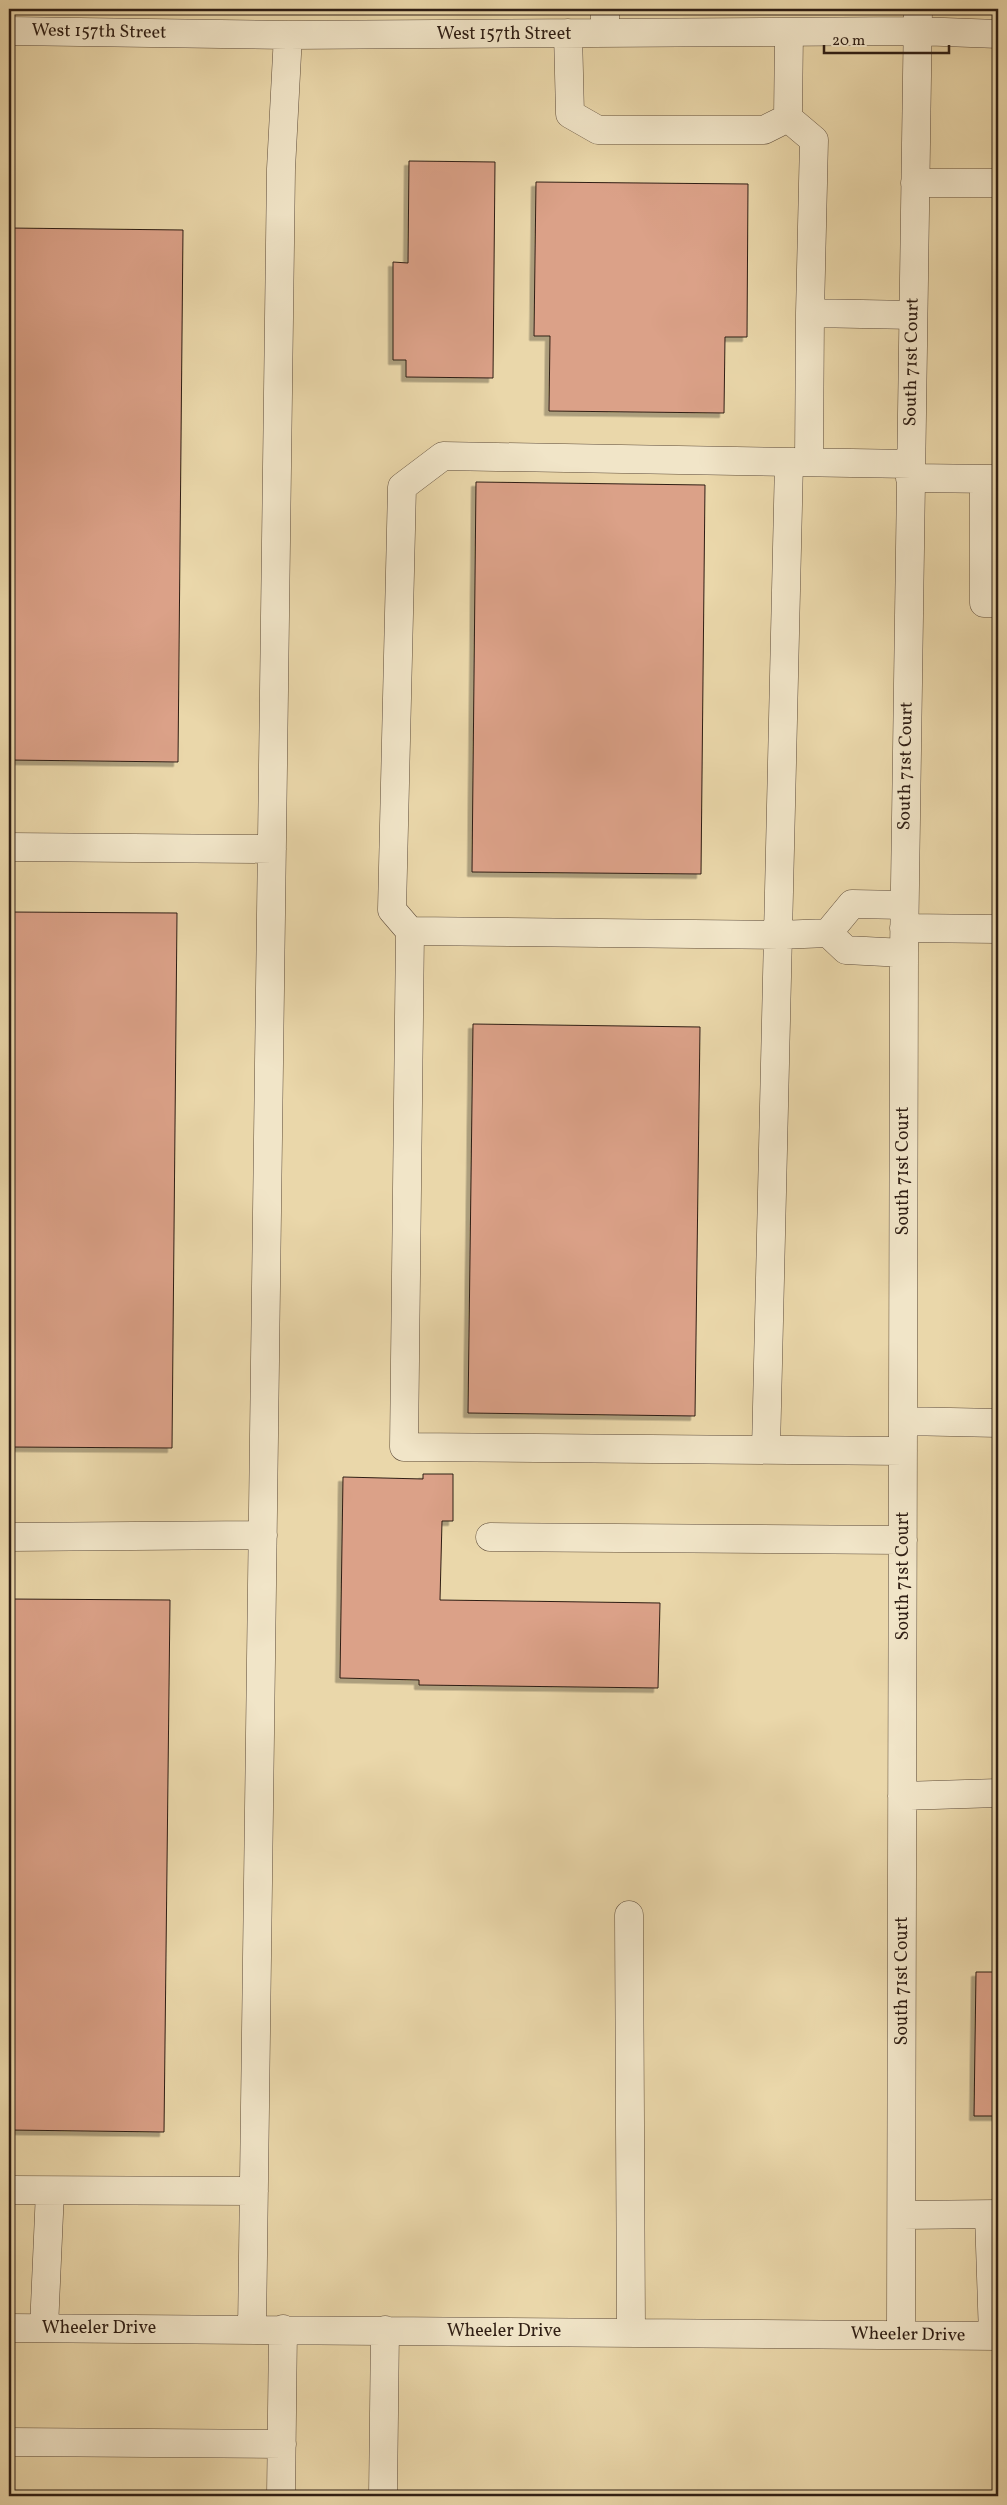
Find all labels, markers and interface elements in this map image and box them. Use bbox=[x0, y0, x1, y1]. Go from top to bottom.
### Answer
street label: West 157th Street bbox=[31, 18, 167, 46]
street label: West 157th Street bbox=[437, 22, 571, 47]
scale bar bbox=[824, 22, 950, 54]
text: 20 m bbox=[832, 31, 865, 52]
street label: South 71st Court bbox=[898, 297, 926, 427]
street label: South 71st Court bbox=[892, 701, 920, 831]
street label: South 71st Court bbox=[891, 1107, 916, 1236]
street label: South 71st Court bbox=[891, 1512, 916, 1641]
street label: South 71st Court bbox=[890, 1917, 915, 2046]
street label: Wheeler Drive bbox=[42, 2316, 156, 2341]
street label: Wheeler Drive bbox=[447, 2319, 561, 2344]
street label: Wheeler Drive bbox=[850, 2322, 966, 2348]

